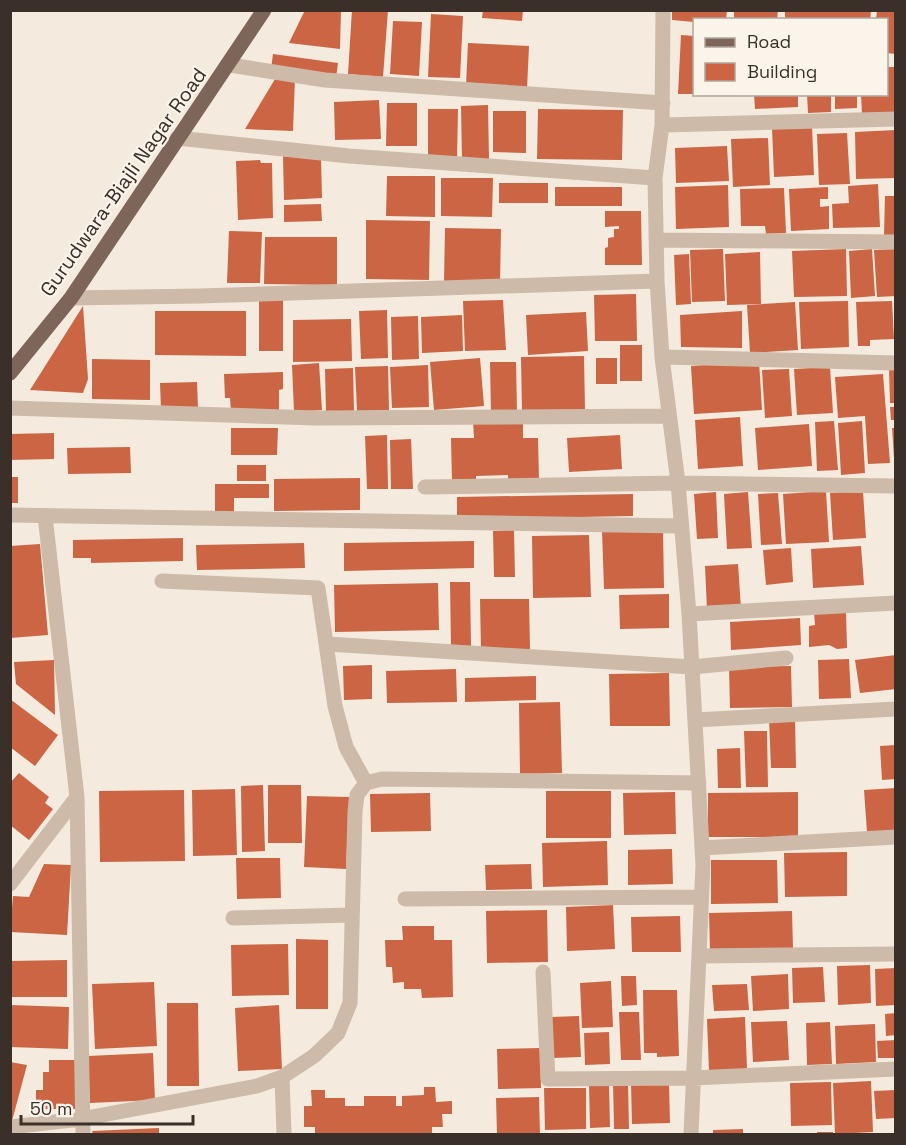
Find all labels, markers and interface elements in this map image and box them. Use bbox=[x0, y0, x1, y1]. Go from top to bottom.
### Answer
legend bbox=[693, 18, 888, 96]
text: Road bbox=[747, 30, 791, 53]
text: Building bbox=[747, 60, 817, 83]
street label: Gurudwara-Biajli Nagar Road bbox=[34, 63, 212, 301]
scale bar bbox=[21, 1088, 194, 1126]
text: 50 m bbox=[30, 1097, 72, 1120]

